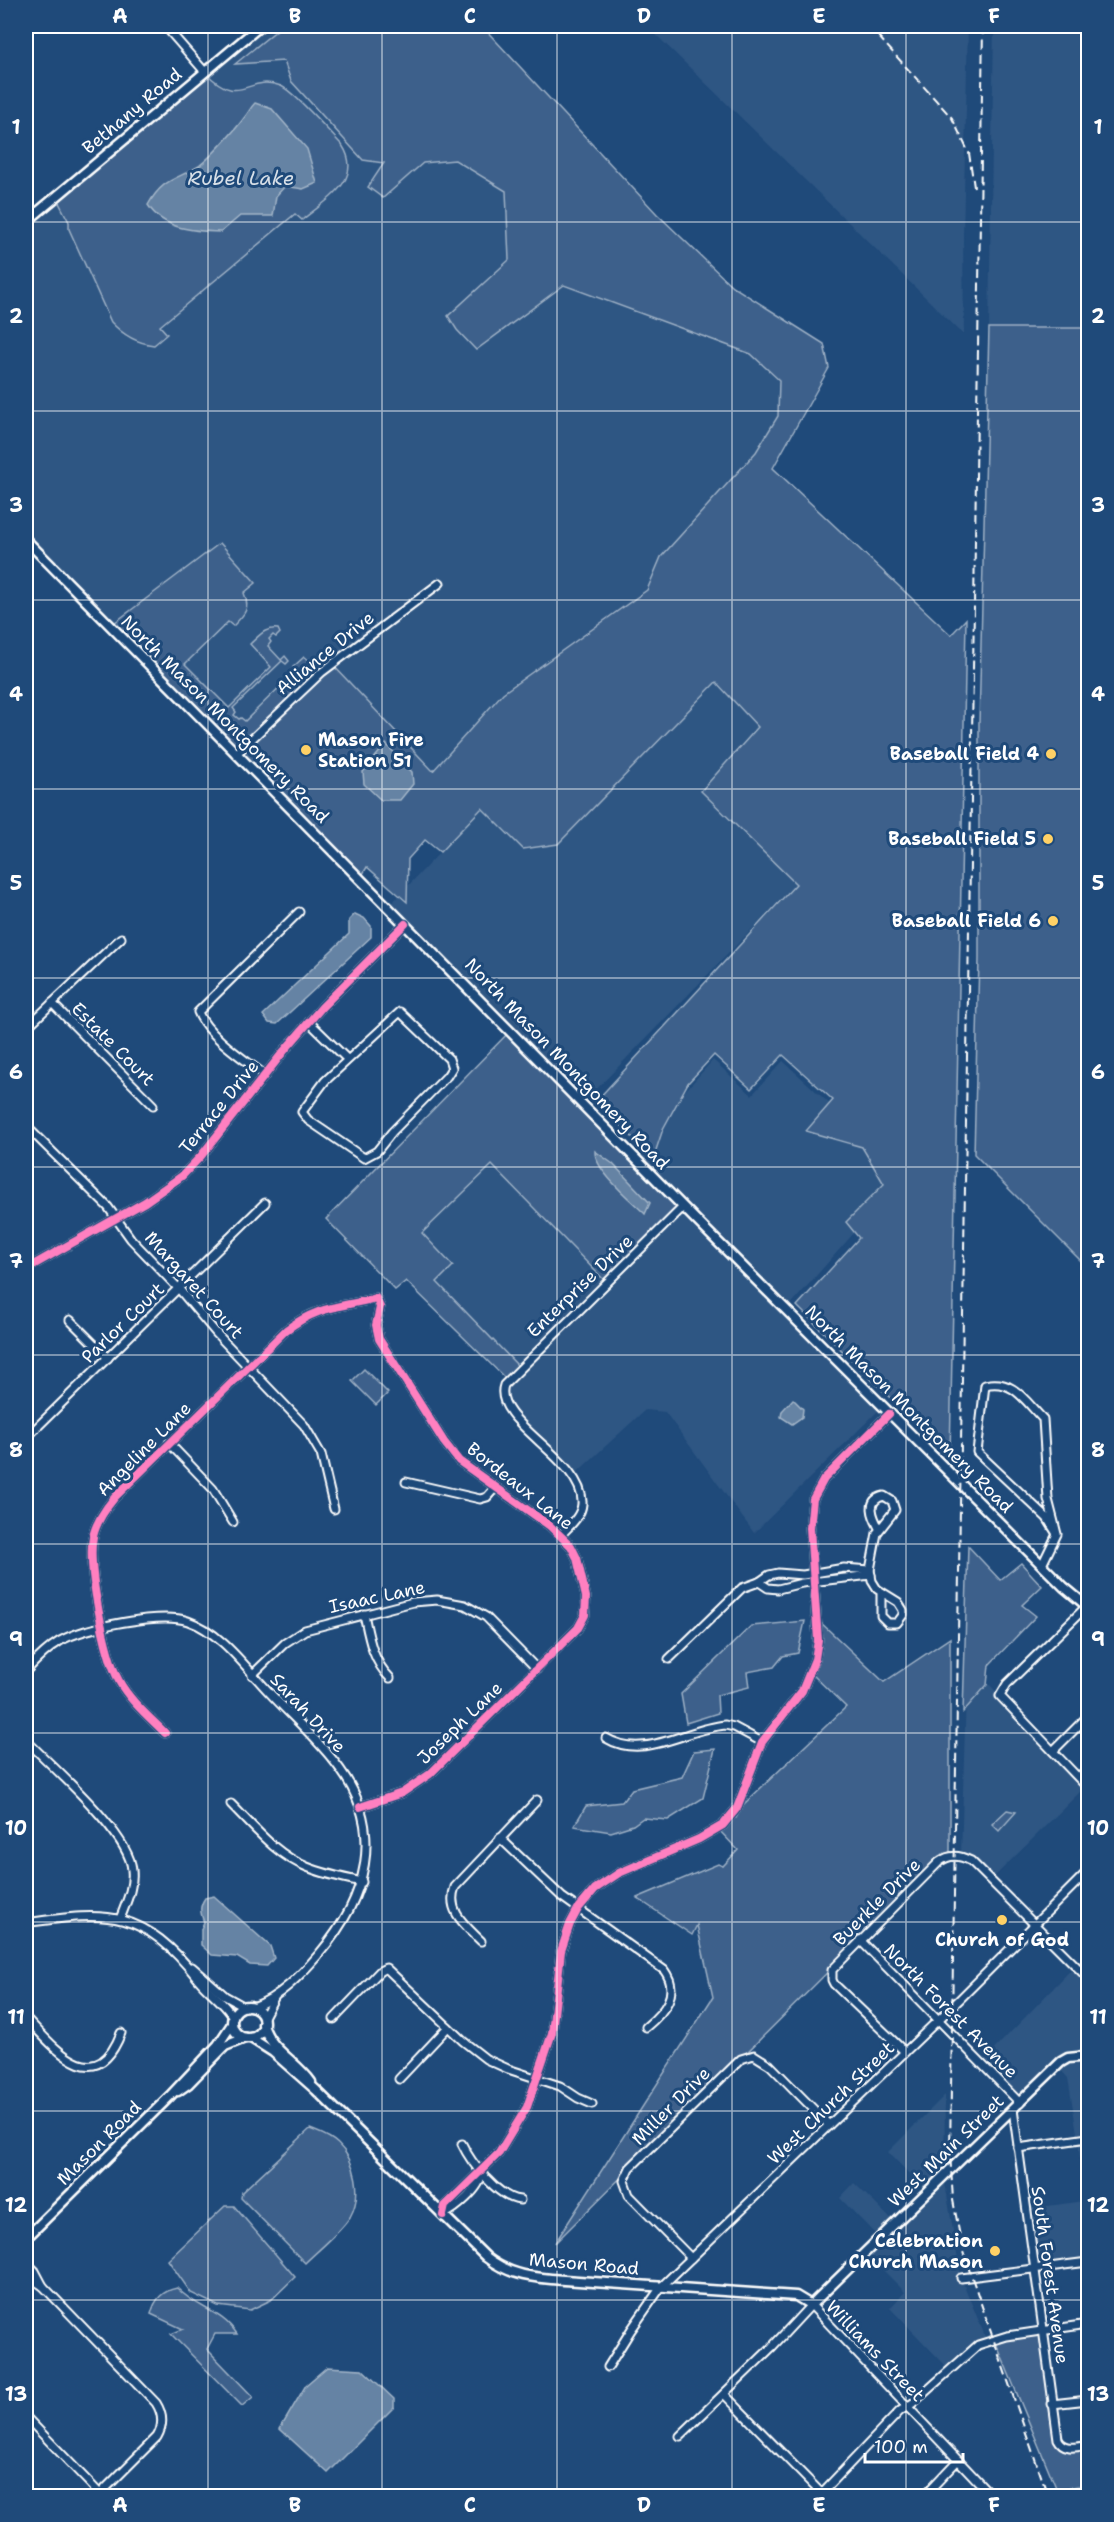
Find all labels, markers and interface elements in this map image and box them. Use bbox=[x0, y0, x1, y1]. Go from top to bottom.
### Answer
text: A bbox=[112, 3, 128, 29]
text: B bbox=[289, 3, 301, 29]
text: C bbox=[464, 3, 476, 29]
text: D bbox=[637, 3, 651, 29]
text: E bbox=[812, 3, 826, 29]
text: F bbox=[988, 3, 1000, 29]
street label: Bethany Road bbox=[77, 62, 187, 160]
text: 1 bbox=[11, 114, 21, 140]
text: 1 bbox=[1093, 114, 1103, 140]
water label: Rubel Lake bbox=[188, 165, 294, 191]
text: 2 bbox=[9, 303, 23, 329]
text: 2 bbox=[1091, 303, 1105, 329]
text: 3 bbox=[9, 492, 23, 518]
text: 3 bbox=[1091, 492, 1105, 518]
street label: Alliance Drive bbox=[271, 606, 379, 700]
street label: North Mason Montgomery Road bbox=[116, 610, 334, 828]
text: 4 bbox=[9, 681, 23, 707]
text: 4 bbox=[1091, 681, 1105, 707]
place label: Mason Fire Station 51 bbox=[318, 728, 424, 773]
place label: Baseball Field 4 bbox=[890, 742, 1039, 766]
marker: Mason Fire Station 51 bbox=[299, 743, 313, 757]
marker: Baseball Field 4 bbox=[1044, 747, 1058, 761]
place label: Baseball Field 5 bbox=[888, 827, 1036, 851]
marker: Baseball Field 5 bbox=[1041, 832, 1055, 846]
text: 5 bbox=[10, 870, 22, 896]
text: 5 bbox=[1092, 870, 1104, 896]
place label: Baseball Field 6 bbox=[892, 909, 1041, 933]
marker: Baseball Field 6 bbox=[1046, 914, 1060, 928]
street label: North Mason Montgomery Road bbox=[459, 953, 675, 1175]
street label: Estate Court bbox=[66, 997, 160, 1091]
street label: Terrace Drive bbox=[174, 1055, 264, 1159]
text: 6 bbox=[9, 1059, 23, 1085]
text: 6 bbox=[1091, 1059, 1105, 1085]
street label: Margaret Court bbox=[139, 1226, 249, 1344]
street label: Enterprise Drive bbox=[522, 1229, 638, 1343]
text: 7 bbox=[9, 1248, 23, 1274]
text: 7 bbox=[1091, 1248, 1105, 1274]
street label: Parlor Court bbox=[76, 1277, 170, 1369]
street label: North Mason Montgomery Road bbox=[800, 1300, 1018, 1518]
street label: Angeline Lane bbox=[92, 1397, 196, 1501]
text: 8 bbox=[9, 1437, 23, 1463]
street label: Bordeaux Lane bbox=[462, 1437, 578, 1535]
text: 8 bbox=[1091, 1437, 1105, 1463]
street label: Isaac Lane bbox=[327, 1575, 427, 1619]
text: 9 bbox=[9, 1626, 23, 1652]
text: 9 bbox=[1091, 1626, 1105, 1652]
street label: Sarah Drive bbox=[265, 1668, 351, 1758]
street label: Joseph Lane bbox=[412, 1676, 508, 1770]
text: 10 bbox=[5, 1815, 27, 1841]
text: 10 bbox=[1087, 1815, 1109, 1841]
street label: Buerkle Drive bbox=[828, 1853, 926, 1951]
marker: Church of God bbox=[995, 1913, 1009, 1927]
place label: Church of God bbox=[935, 1928, 1069, 1952]
street label: North Forest Avenue bbox=[879, 1939, 1023, 2083]
text: 11 bbox=[7, 2004, 25, 2030]
text: 11 bbox=[1089, 2004, 1107, 2030]
street label: West Church Street bbox=[762, 2036, 900, 2170]
street label: Miller Drive bbox=[627, 2062, 715, 2150]
street label: West Main Street bbox=[883, 2089, 1009, 2213]
street label: Mason Road bbox=[52, 2096, 146, 2190]
street label: South Forest Avenue bbox=[1026, 2184, 1074, 2366]
text: 12 bbox=[5, 2192, 27, 2218]
text: 12 bbox=[1087, 2192, 1109, 2218]
place label: Celebration Church Mason bbox=[849, 2229, 983, 2274]
marker: Celebration Church Mason bbox=[988, 2244, 1002, 2258]
street label: Mason Road bbox=[528, 2247, 640, 2281]
street label: Williams Street bbox=[820, 2295, 930, 2407]
text: 13 bbox=[5, 2381, 27, 2407]
text: 13 bbox=[1087, 2381, 1109, 2407]
scale bar bbox=[865, 2426, 962, 2464]
text: 100 m bbox=[874, 2435, 928, 2459]
text: A bbox=[112, 2492, 128, 2518]
text: B bbox=[289, 2492, 301, 2518]
text: C bbox=[464, 2492, 476, 2518]
text: D bbox=[637, 2492, 651, 2518]
text: E bbox=[812, 2492, 826, 2518]
text: F bbox=[988, 2492, 1000, 2518]

